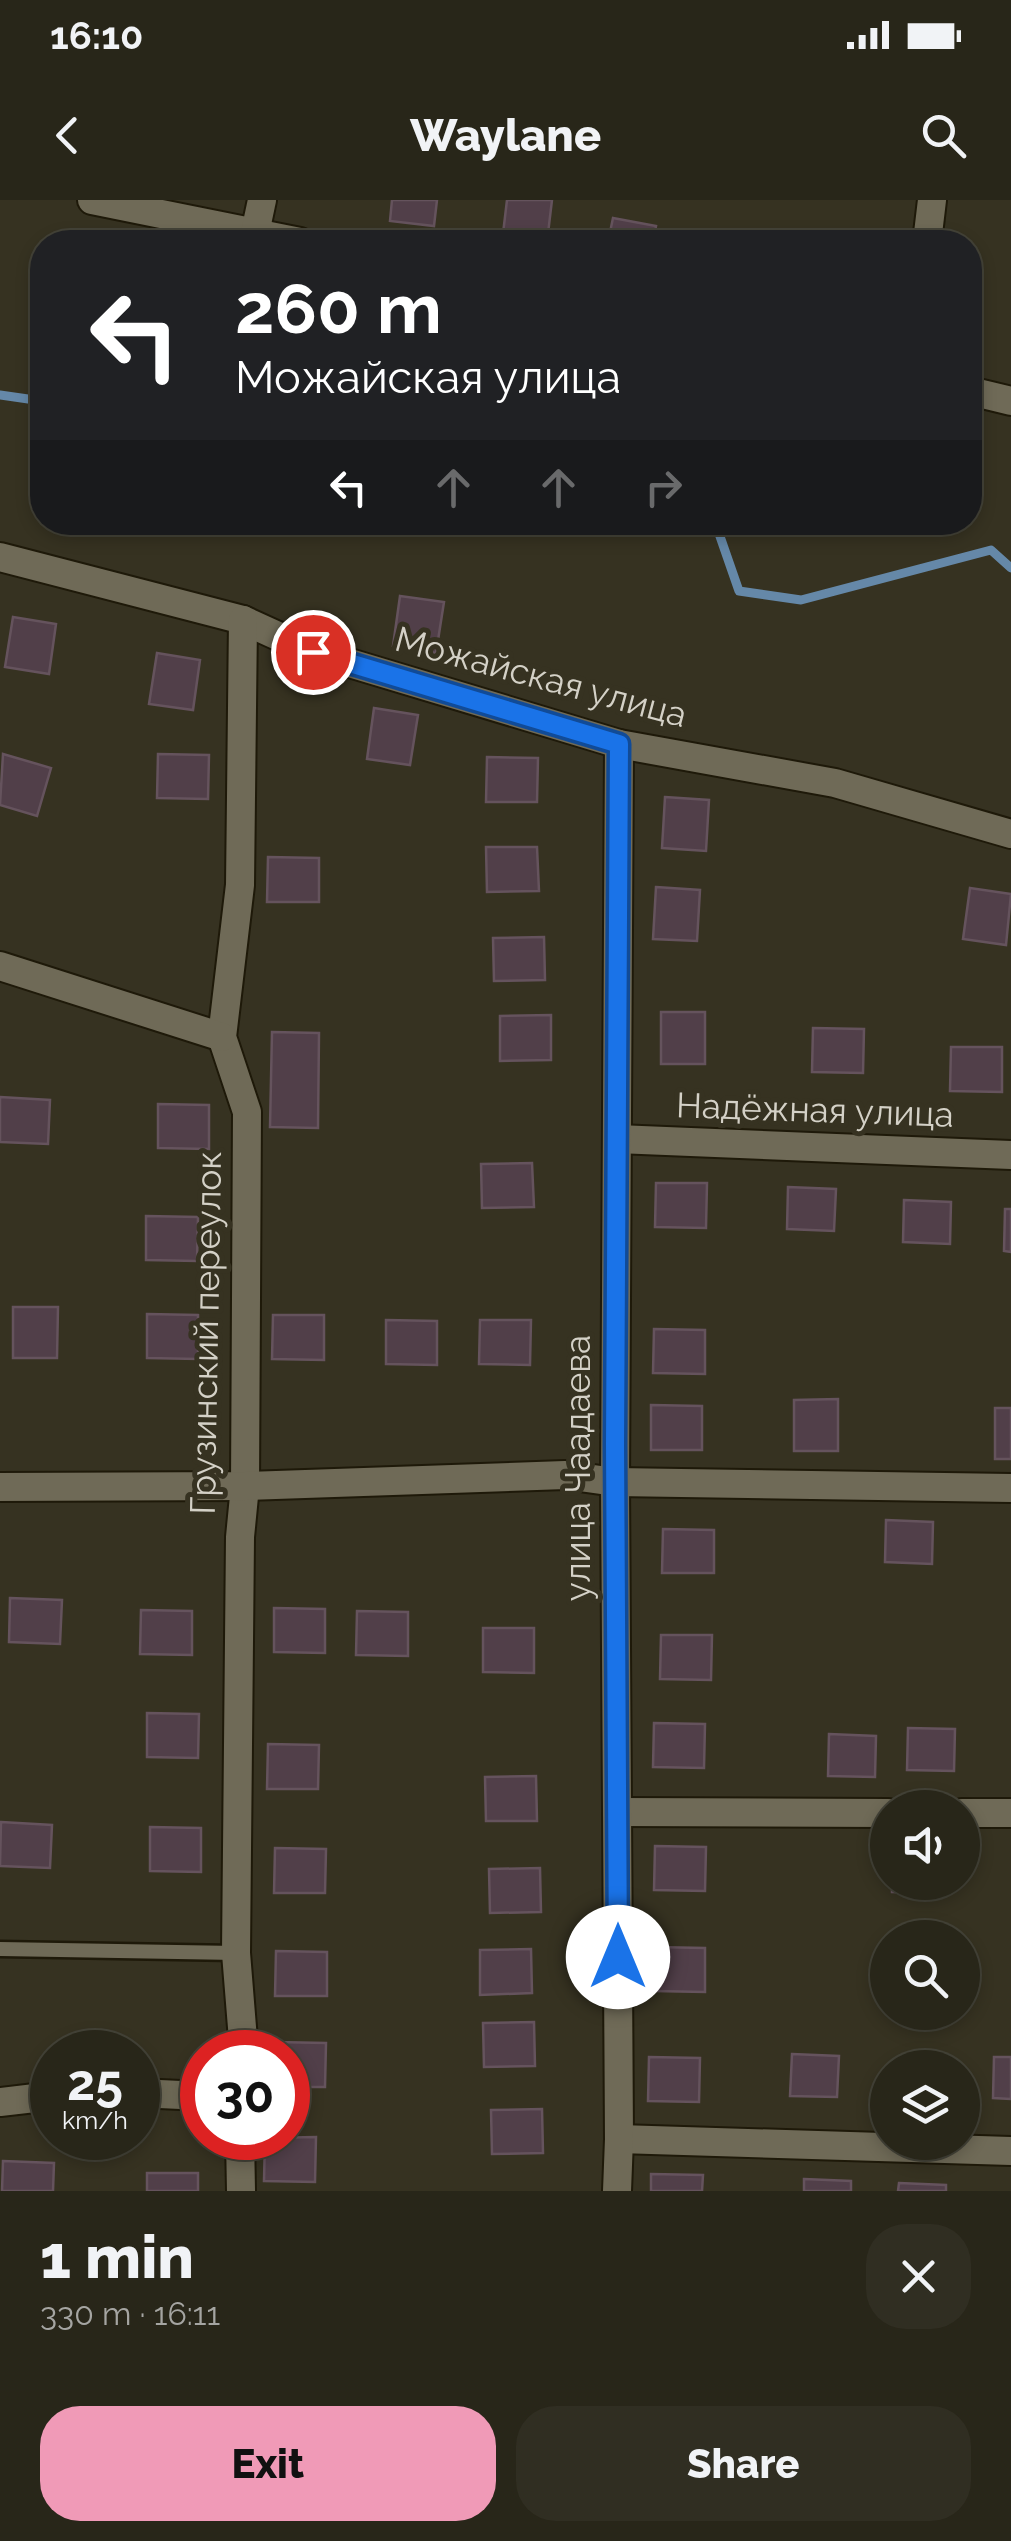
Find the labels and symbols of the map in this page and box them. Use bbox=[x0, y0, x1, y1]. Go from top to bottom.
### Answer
pin bbox=[271, 610, 356, 695]
street label: Можайская улица bbox=[391, 618, 691, 735]
street label: Надёжная улица bbox=[675, 1084, 955, 1135]
street label: Грузинский переулок bbox=[182, 1151, 229, 1515]
street label: улица Чаадаева bbox=[557, 1335, 598, 1601]
position arrow bbox=[566, 1905, 670, 2009]
speed limit sign: 30 bbox=[180, 2030, 310, 2160]

